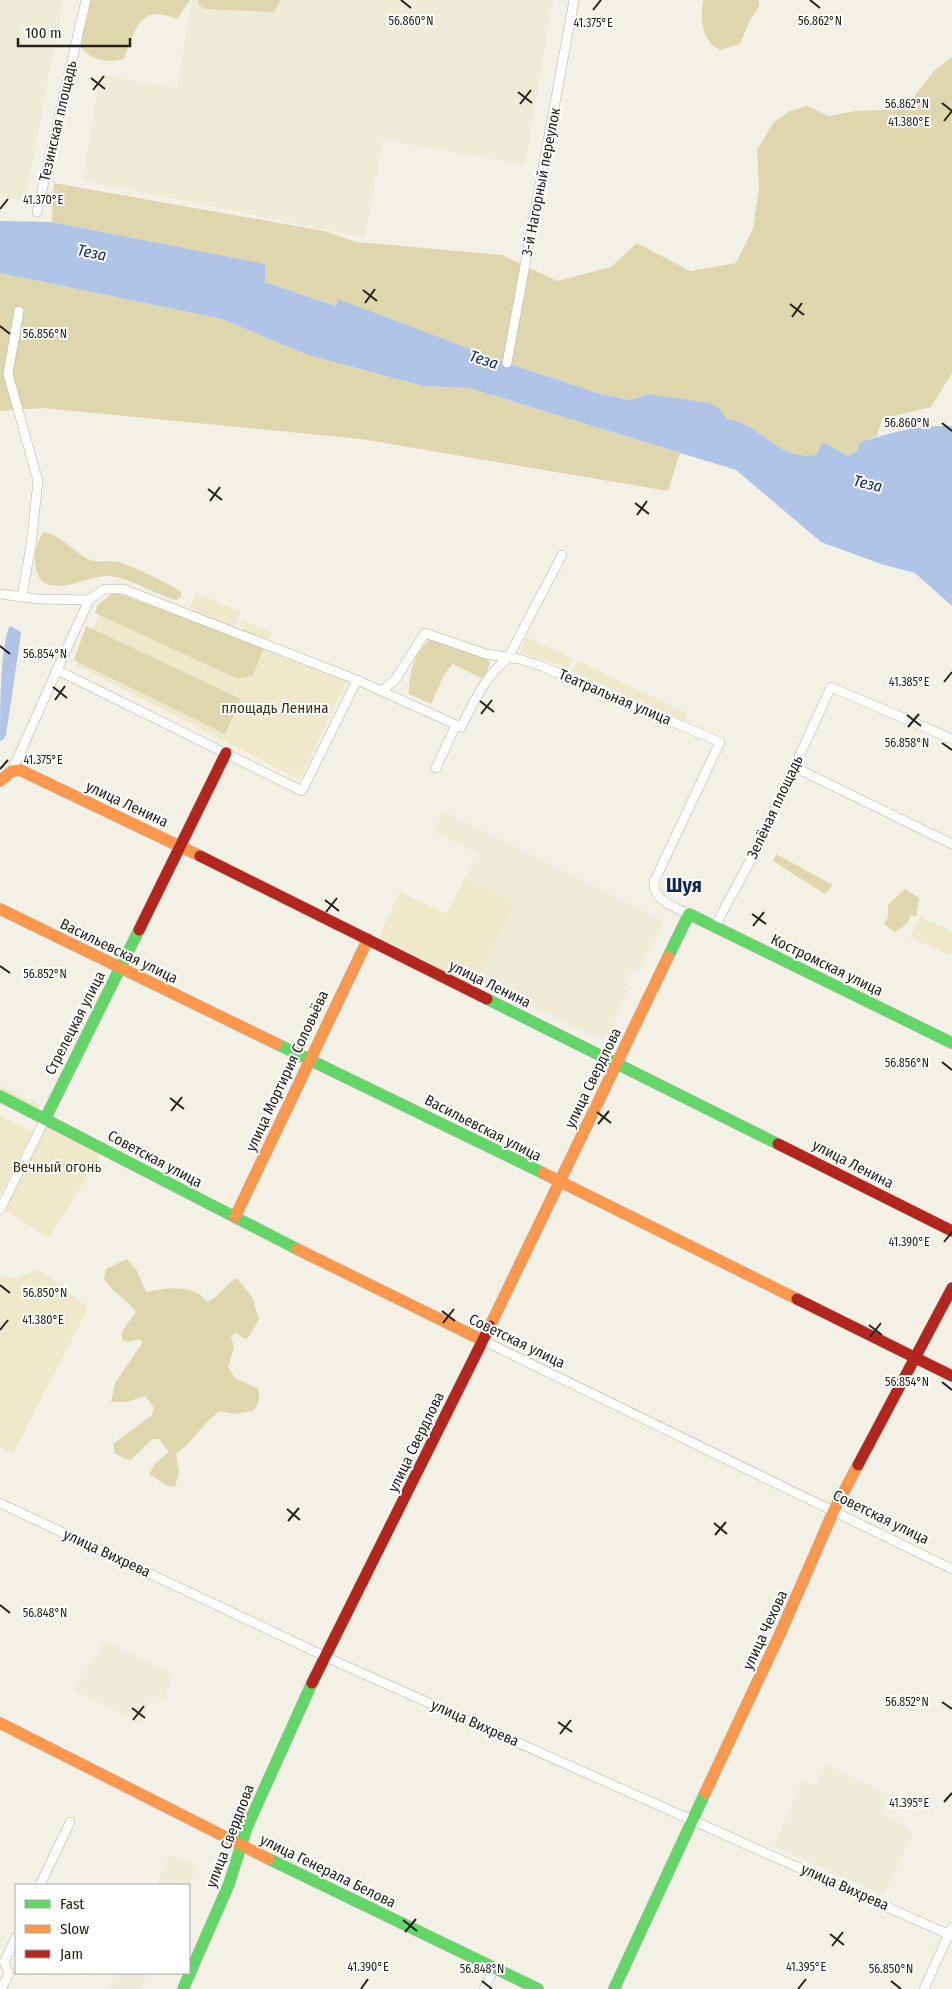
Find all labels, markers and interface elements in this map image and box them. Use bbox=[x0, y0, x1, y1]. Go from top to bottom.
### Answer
text: 56.860°N bbox=[388, 14, 434, 28]
text: 56.862°N bbox=[798, 14, 842, 28]
scale bar bbox=[18, 15, 130, 47]
text: 41.375°E bbox=[573, 16, 613, 30]
text: 100 m bbox=[25, 24, 62, 42]
street label: Тезинская площадь bbox=[35, 59, 81, 183]
text: 56.862°N bbox=[885, 97, 929, 111]
street label: 3-й Нагорный переулок bbox=[518, 106, 564, 258]
text: 41.380°E bbox=[888, 115, 930, 129]
text: 41.370°E bbox=[23, 193, 63, 207]
water label: Теза bbox=[76, 240, 108, 265]
text: 56.856°N bbox=[23, 327, 67, 341]
water label: Теза bbox=[467, 346, 501, 373]
text: 56.860°N bbox=[884, 416, 930, 430]
water label: Теза bbox=[851, 471, 884, 496]
text: 56.854°N bbox=[23, 647, 67, 661]
street label: Театральная улица bbox=[556, 665, 674, 729]
text: 41.385°E bbox=[889, 675, 930, 689]
park label: площадь Ленина bbox=[221, 699, 329, 717]
text: 56.858°N bbox=[885, 736, 929, 750]
street label: Зелёная площадь bbox=[743, 752, 807, 862]
text: 41.375°E bbox=[23, 753, 63, 767]
street label: улица Ленина bbox=[83, 777, 171, 831]
district label: Шуя bbox=[666, 873, 702, 897]
street label: Васильевская улица bbox=[57, 915, 181, 987]
street label: Костромская улица bbox=[768, 930, 886, 1000]
street label: улица Ленина bbox=[446, 956, 534, 1012]
text: 56.852°N bbox=[23, 967, 67, 981]
street label: Стрелецкая улица bbox=[41, 968, 109, 1078]
street label: улица Мортирия Соловьёва bbox=[242, 988, 332, 1154]
street label: улица Свердлова bbox=[561, 1025, 625, 1131]
text: 56.856°N bbox=[885, 1056, 929, 1070]
street label: Васильевская улица bbox=[422, 1091, 544, 1165]
street label: Советская улица bbox=[105, 1126, 205, 1192]
street label: улица Ленина bbox=[809, 1136, 897, 1192]
park label: Вечный огонь bbox=[13, 1158, 101, 1176]
text: 41.390°E bbox=[888, 1235, 930, 1249]
text: 56.850°N bbox=[23, 1286, 67, 1300]
street label: Советская улица bbox=[466, 1310, 568, 1372]
text: 41.380°E bbox=[22, 1313, 64, 1327]
text: 56.854°N bbox=[885, 1375, 929, 1389]
street label: улица Свердлова bbox=[384, 1389, 448, 1495]
street label: Советская улица bbox=[830, 1486, 932, 1548]
street label: улица Вихрева bbox=[61, 1525, 153, 1581]
street label: улица Чехова bbox=[739, 1587, 791, 1673]
text: 56.848°N bbox=[23, 1606, 67, 1620]
text: 56.852°N bbox=[885, 1695, 929, 1709]
street label: улица Вихрева bbox=[428, 1696, 522, 1750]
street label: улица Свердлова bbox=[202, 1782, 258, 1890]
text: 41.395°E bbox=[889, 1796, 929, 1810]
street label: улица Генерала Белова bbox=[257, 1830, 399, 1912]
street label: улица Вихрева bbox=[798, 1860, 892, 1914]
legend bbox=[15, 1884, 190, 1974]
text: Fast bbox=[60, 1895, 84, 1913]
text: Slow bbox=[60, 1920, 89, 1938]
text: Jam bbox=[60, 1945, 83, 1963]
text: 41.390°E bbox=[347, 1960, 389, 1974]
text: 41.395°E bbox=[786, 1960, 826, 1974]
text: 56.848°N bbox=[460, 1962, 504, 1976]
text: 56.850°N bbox=[869, 1962, 913, 1976]

